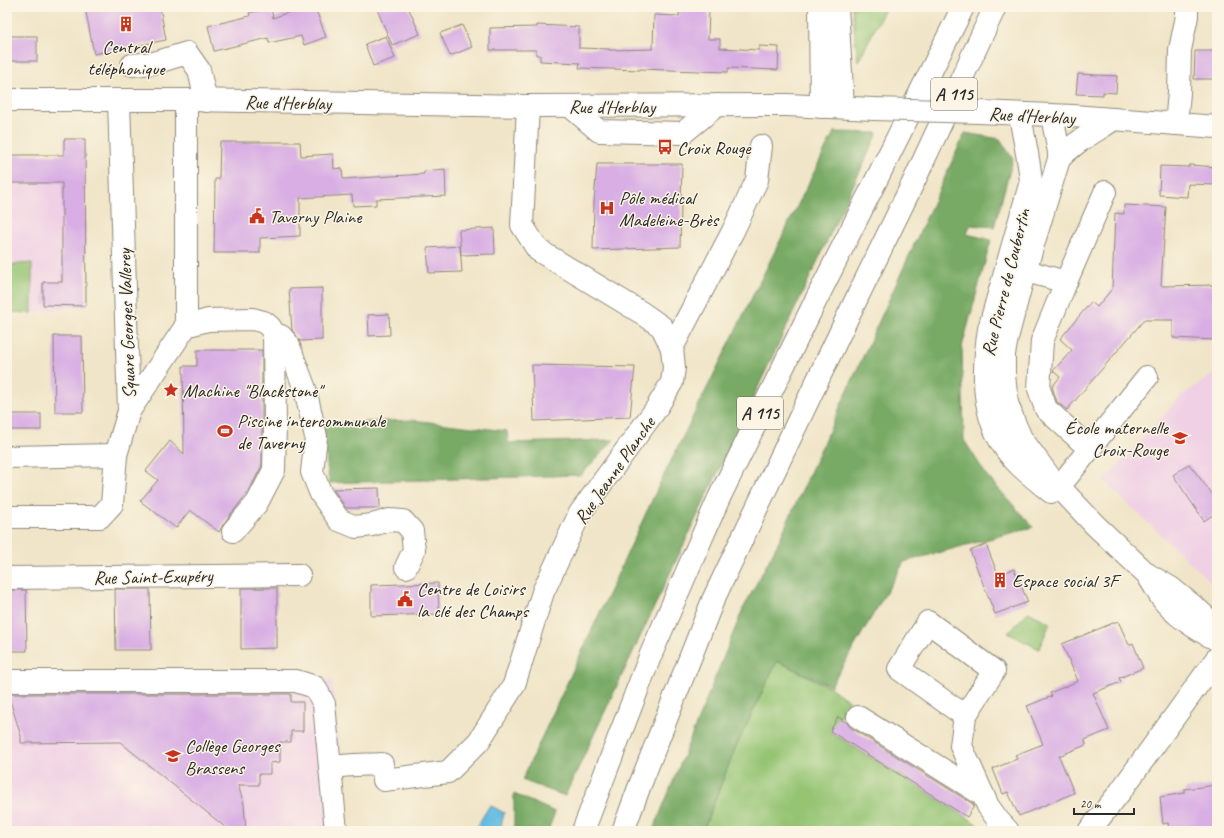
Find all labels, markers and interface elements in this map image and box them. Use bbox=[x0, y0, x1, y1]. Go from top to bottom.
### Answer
building icon: Central téléphonique bbox=[117, 15, 135, 33]
place label: Central téléphonique bbox=[88, 35, 166, 81]
road number: A 115 bbox=[931, 78, 977, 110]
street label: Rue d'Herblay bbox=[245, 90, 333, 116]
street label: Rue d'Herblay bbox=[569, 95, 657, 119]
street label: Rue d'Herblay bbox=[988, 102, 1077, 130]
place label: Croix Rouge bbox=[677, 136, 752, 160]
bus stop icon: Croix Rouge bbox=[656, 138, 674, 156]
place label: Pôle médical Madeleine-Brès bbox=[619, 186, 720, 232]
hospital icon: Pôle médical Madeleine-Brès bbox=[598, 199, 616, 217]
place label: Taverny Plaine bbox=[269, 205, 363, 229]
street label: Rue Pierre de Coubertin bbox=[976, 206, 1036, 359]
public building icon: Taverny Plaine bbox=[248, 207, 266, 225]
street label: Square Georges Vallerey bbox=[112, 247, 142, 399]
place label: Machine "Blackstone" bbox=[183, 379, 325, 403]
place icon: Machine "Blackstone" bbox=[162, 381, 180, 399]
road number: A 115 bbox=[737, 397, 783, 429]
place label: Piscine intercommunale de Taverny bbox=[237, 409, 387, 455]
street label: Rue Jeanne Planche bbox=[569, 411, 662, 529]
place label: École maternelle Croix-Rouge bbox=[1065, 416, 1170, 462]
sports icon: Piscine intercommunale de Taverny bbox=[216, 422, 234, 440]
school or university icon: École maternelle Croix-Rouge bbox=[1171, 429, 1189, 447]
street label: Rue Saint-Exupéry bbox=[93, 564, 214, 590]
place label: Espace social 3F bbox=[1012, 569, 1122, 593]
building icon: Espace social 3F bbox=[991, 571, 1009, 589]
place label: Centre de Loisirs la clé des Champs bbox=[417, 577, 530, 623]
public building icon: Centre de Loisirs la clé des Champs bbox=[396, 590, 414, 608]
place label: Collège Georges Brassens bbox=[185, 734, 282, 780]
school or university icon: Collège Georges Brassens bbox=[164, 747, 182, 765]
scale bar bbox=[1074, 790, 1134, 816]
text: 20 m bbox=[1080, 796, 1102, 812]

